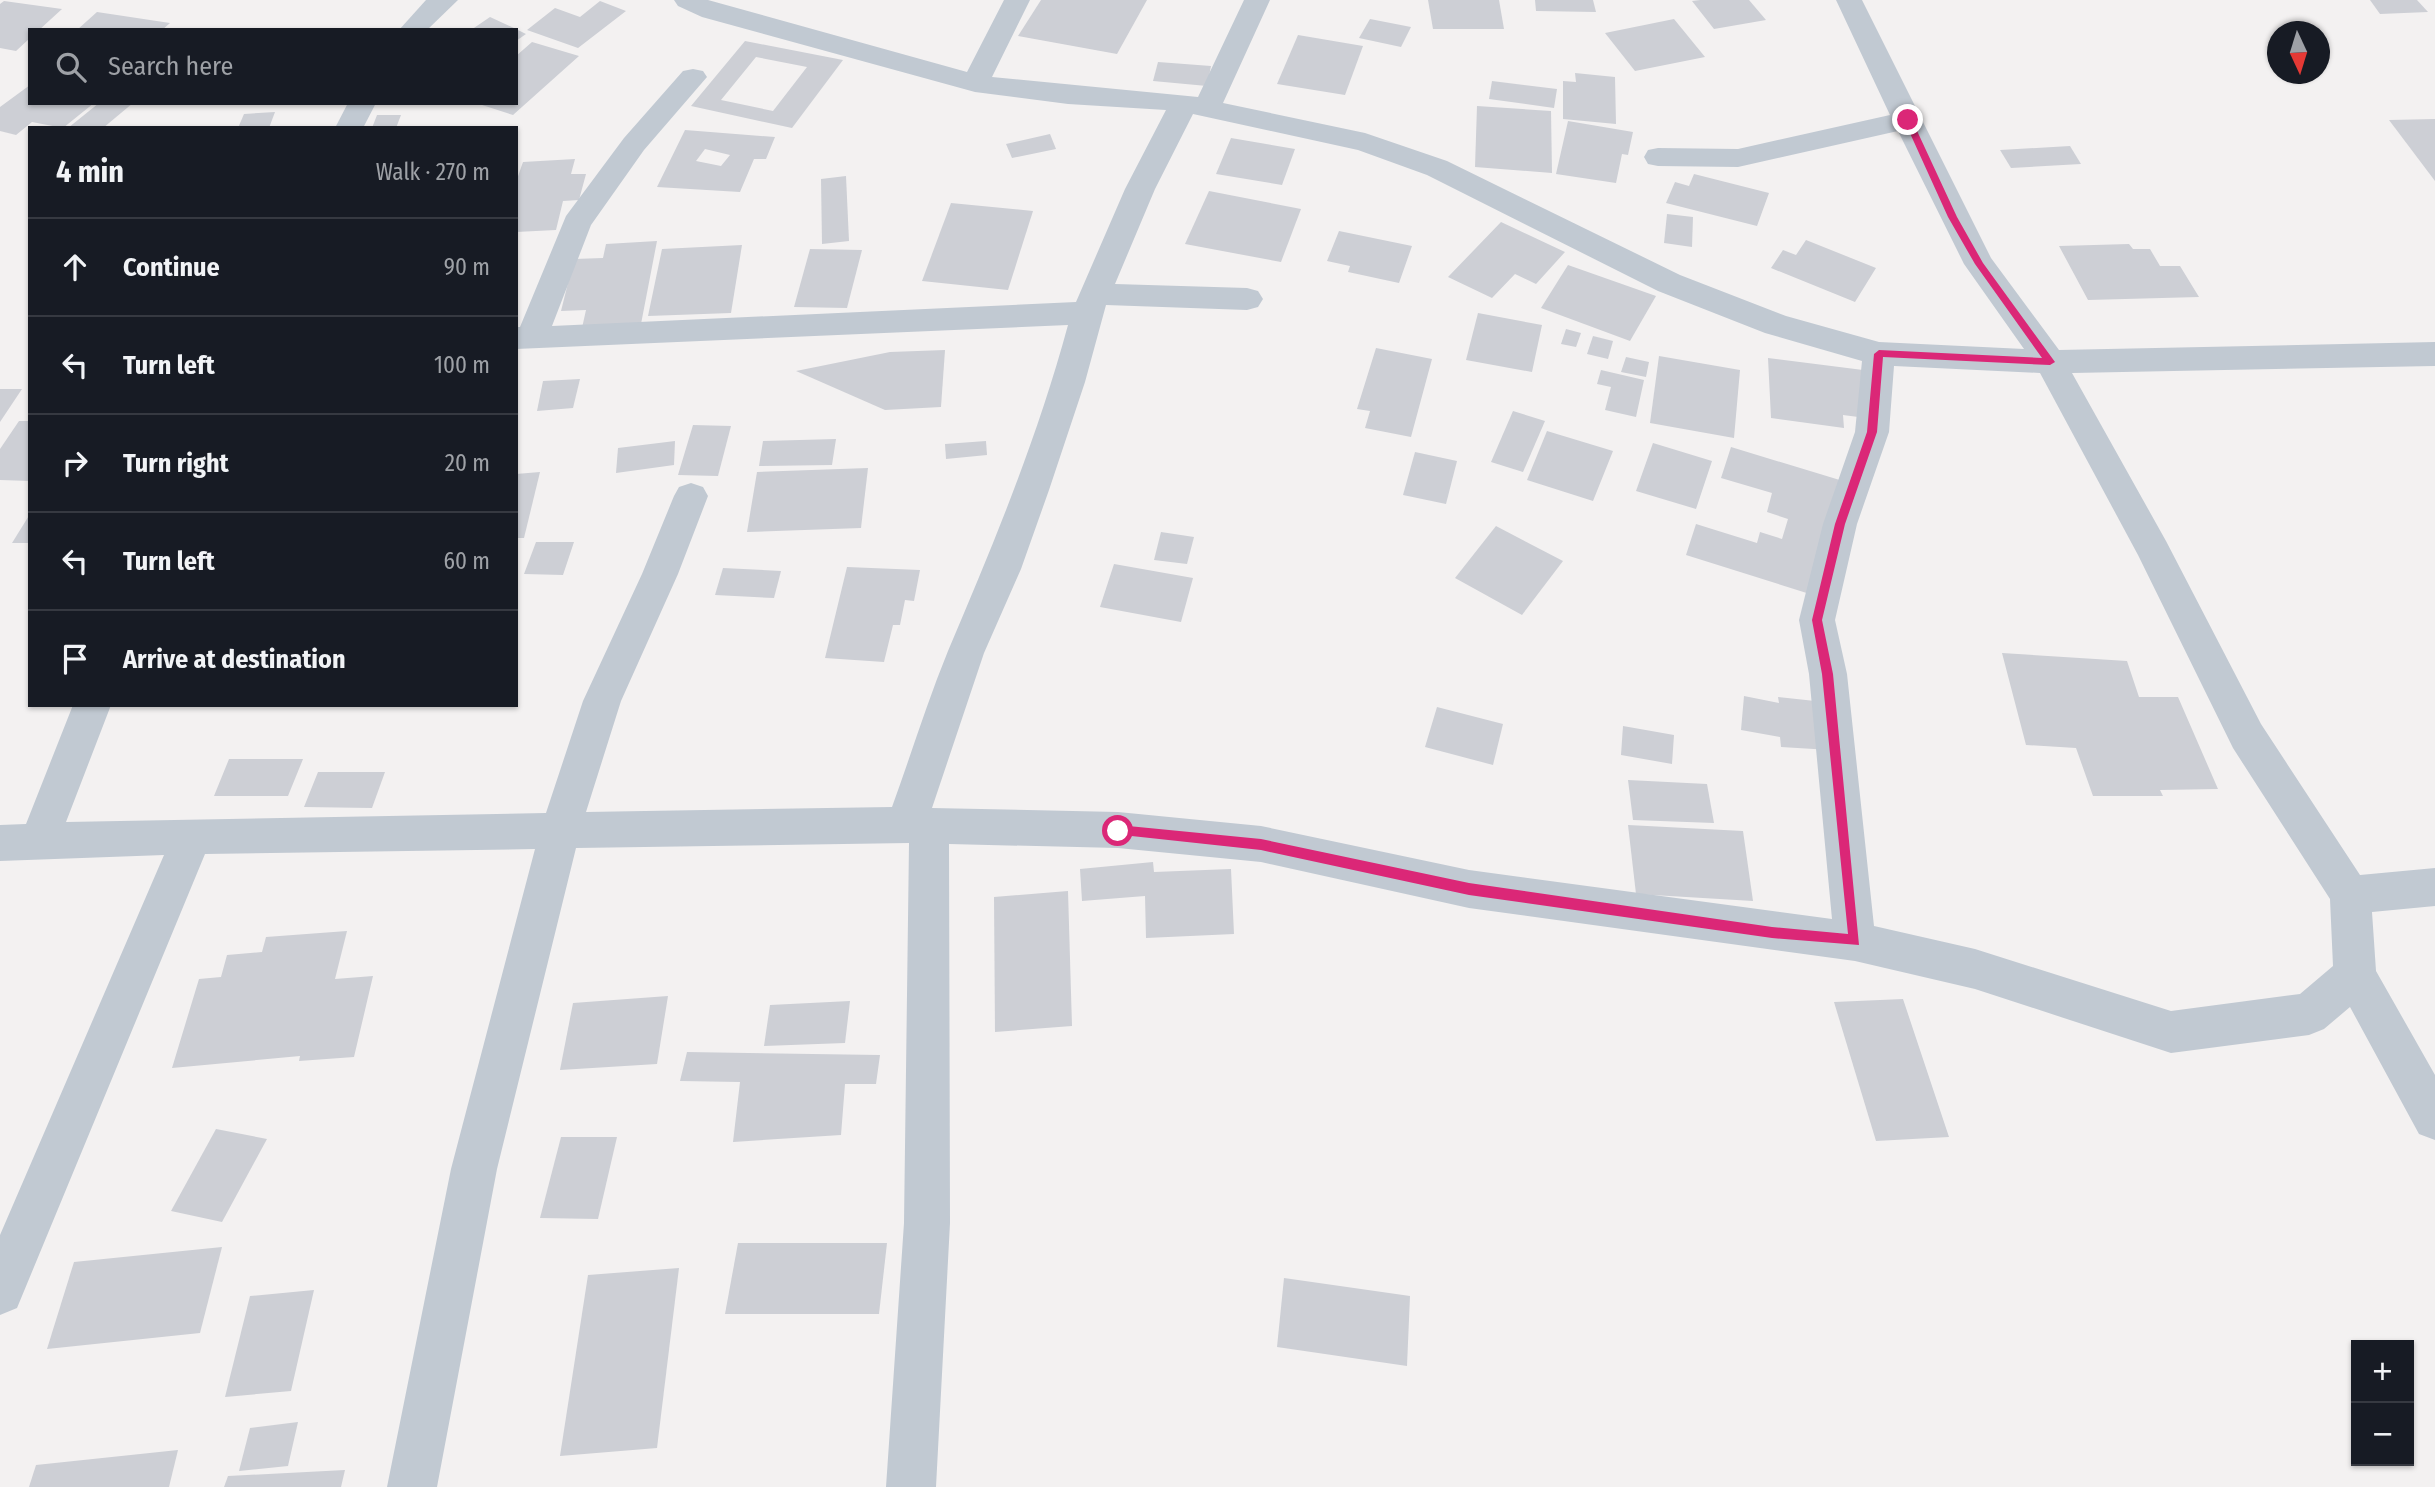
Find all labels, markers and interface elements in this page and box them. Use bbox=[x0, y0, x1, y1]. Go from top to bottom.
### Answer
north arrow bbox=[2267, 21, 2330, 84]
search box bbox=[28, 28, 518, 105]
icon: search bbox=[52, 48, 90, 86]
text: Search here bbox=[108, 51, 233, 82]
route end bbox=[1892, 104, 1923, 135]
text: 4 min bbox=[56, 154, 124, 190]
text: Walk · 270 m bbox=[376, 158, 490, 186]
icon: ahead bbox=[56, 248, 94, 286]
text: Continue bbox=[123, 252, 220, 283]
text: 90 m bbox=[444, 253, 490, 281]
icon: left bbox=[56, 346, 94, 384]
text: Turn left bbox=[123, 350, 215, 381]
text: 100 m bbox=[434, 351, 490, 379]
icon: right bbox=[56, 444, 94, 482]
text: Turn right bbox=[123, 448, 229, 479]
text: 20 m bbox=[445, 449, 490, 477]
icon: left bbox=[56, 542, 94, 580]
text: Turn left bbox=[123, 546, 215, 577]
text: 60 m bbox=[444, 547, 490, 575]
icon: arrive bbox=[56, 640, 94, 678]
text: Arrive at destination bbox=[123, 644, 346, 675]
route start bbox=[1102, 815, 1133, 846]
map controls bbox=[2351, 1340, 2414, 1466]
button: + bbox=[2351, 1340, 2414, 1403]
button: − bbox=[2351, 1403, 2414, 1466]

